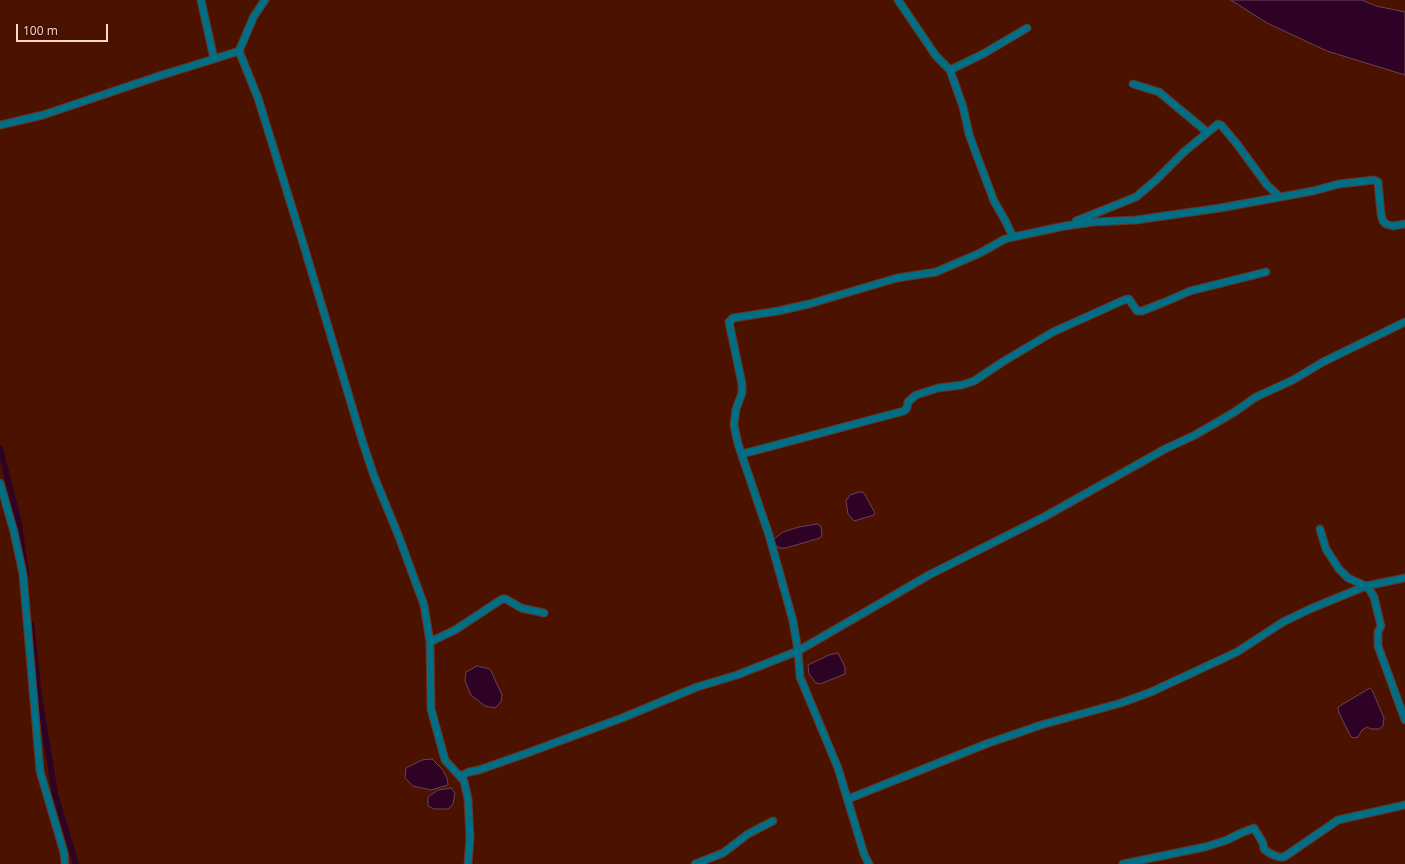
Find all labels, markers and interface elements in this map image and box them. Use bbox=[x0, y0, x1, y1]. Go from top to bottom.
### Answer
scale bar bbox=[18, 16, 110, 42]
text: 100 m bbox=[23, 22, 58, 39]

